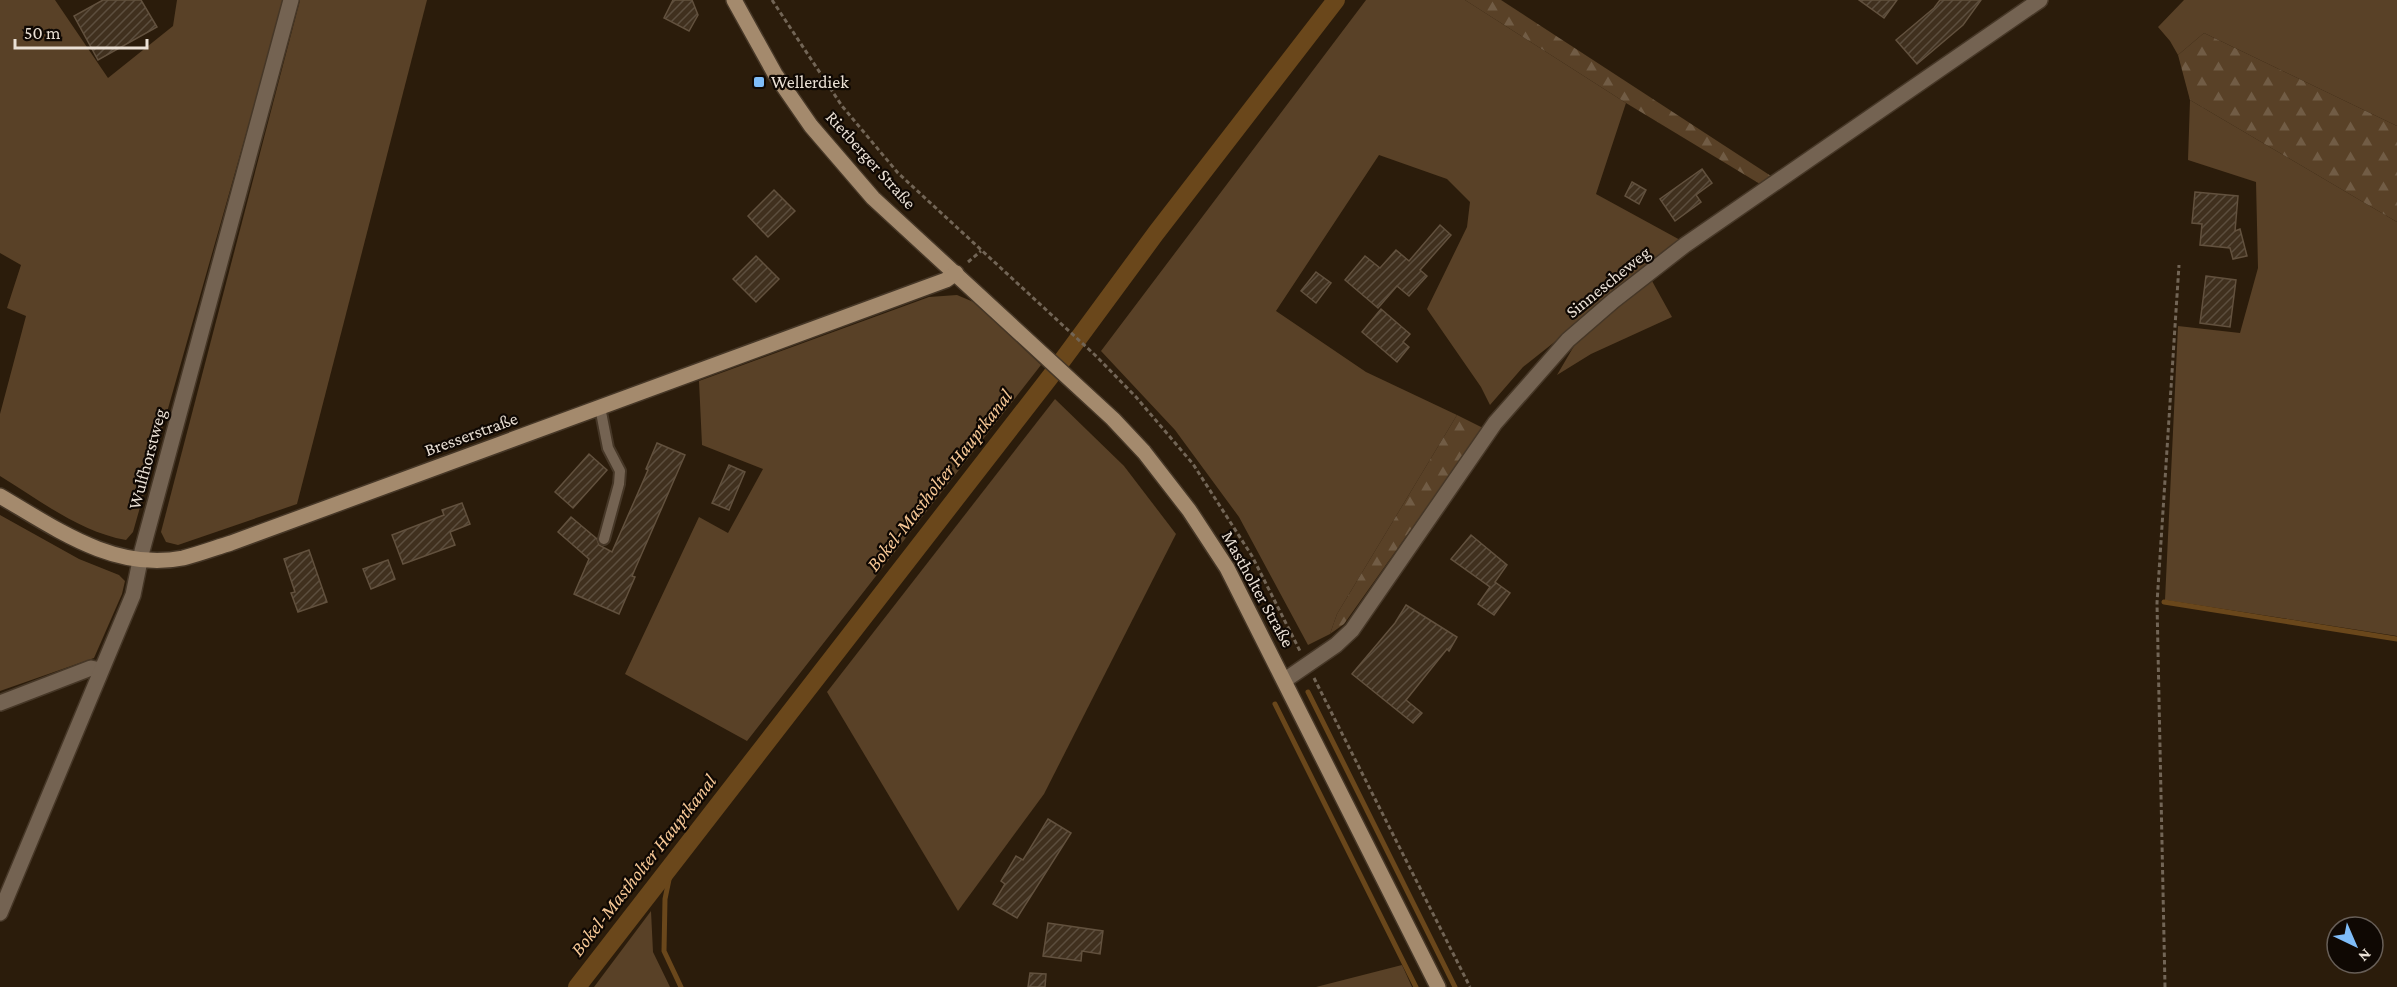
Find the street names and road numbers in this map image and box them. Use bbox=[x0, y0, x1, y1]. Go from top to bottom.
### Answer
street label: Rietberger Straße bbox=[822, 107, 920, 213]
street label: Sinnescheweg bbox=[1562, 242, 1654, 322]
street label: Wulfhorstweg bbox=[124, 406, 170, 511]
street label: Bresserstraße bbox=[422, 408, 520, 460]
street label: Mastholter Straße bbox=[1218, 527, 1298, 651]

